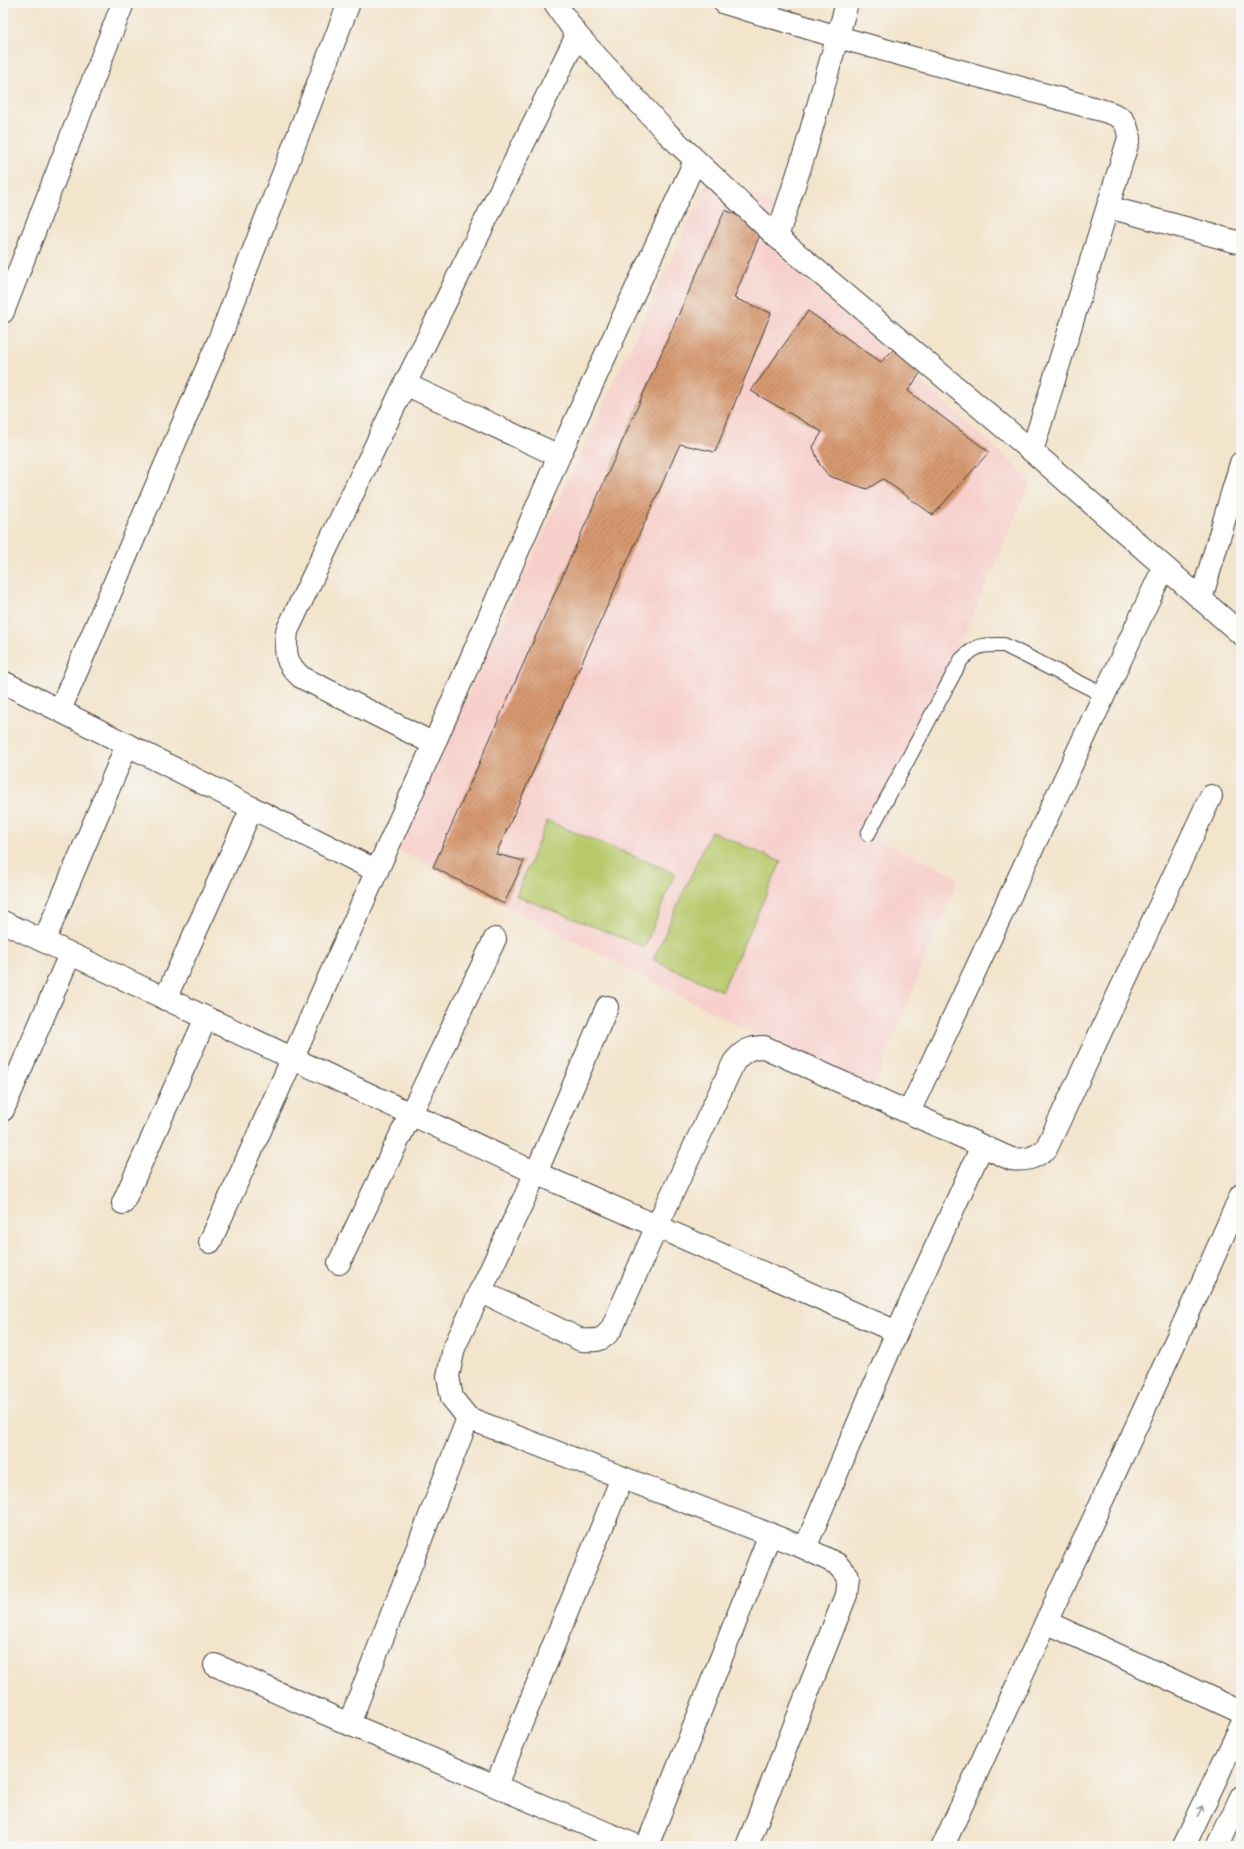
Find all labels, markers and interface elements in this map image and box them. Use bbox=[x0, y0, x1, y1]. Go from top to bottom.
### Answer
one-way arrow bbox=[1197, 1805, 1205, 1817]

